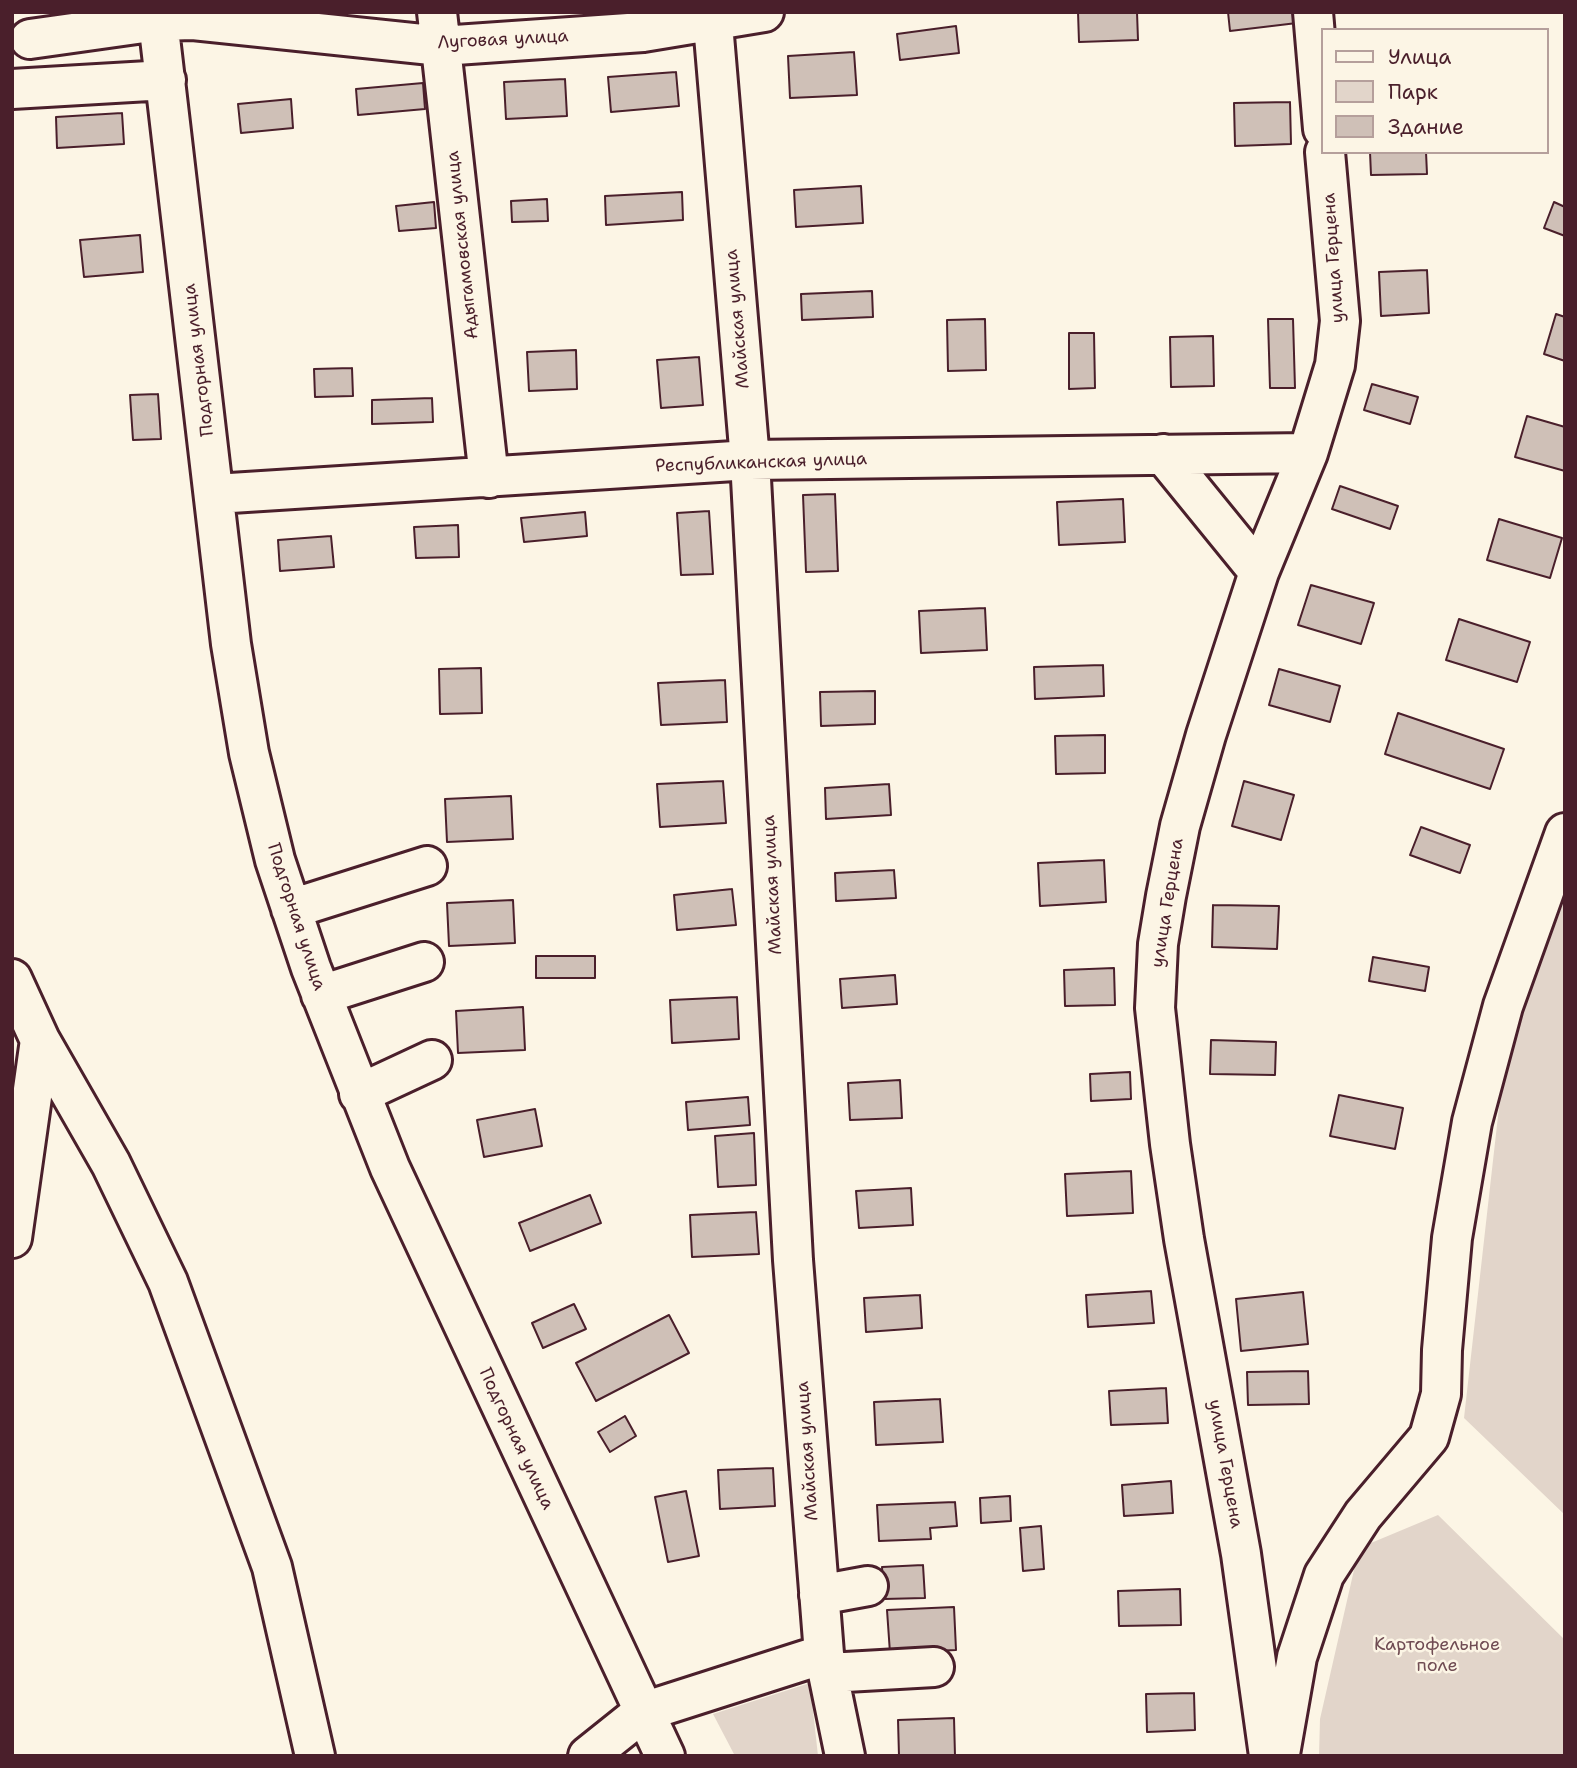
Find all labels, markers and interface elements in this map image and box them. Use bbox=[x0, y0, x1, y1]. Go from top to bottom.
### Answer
street label: Луговая улица bbox=[437, 26, 569, 54]
legend bbox=[1322, 28, 1549, 154]
text: Улица bbox=[1388, 43, 1451, 71]
text: Парк bbox=[1388, 78, 1438, 106]
text: Здание bbox=[1388, 113, 1464, 141]
street label: Адыгамовская улица bbox=[442, 150, 484, 340]
street label: улица Герцена bbox=[1319, 192, 1349, 324]
street label: Майская улица bbox=[721, 248, 755, 390]
street label: Подгорная улица bbox=[179, 282, 219, 438]
street label: Республиканская улица bbox=[655, 449, 867, 477]
street label: Майская улица bbox=[759, 815, 787, 955]
street label: улица Герцена bbox=[1147, 837, 1189, 969]
street label: Подгорная улица bbox=[262, 841, 330, 993]
street label: Подгорная улица bbox=[474, 1365, 558, 1513]
street label: Майская улица bbox=[792, 1380, 824, 1522]
street label: улица Герцена bbox=[1203, 1398, 1247, 1530]
park label: Картофельное поле bbox=[1374, 1634, 1500, 1676]

